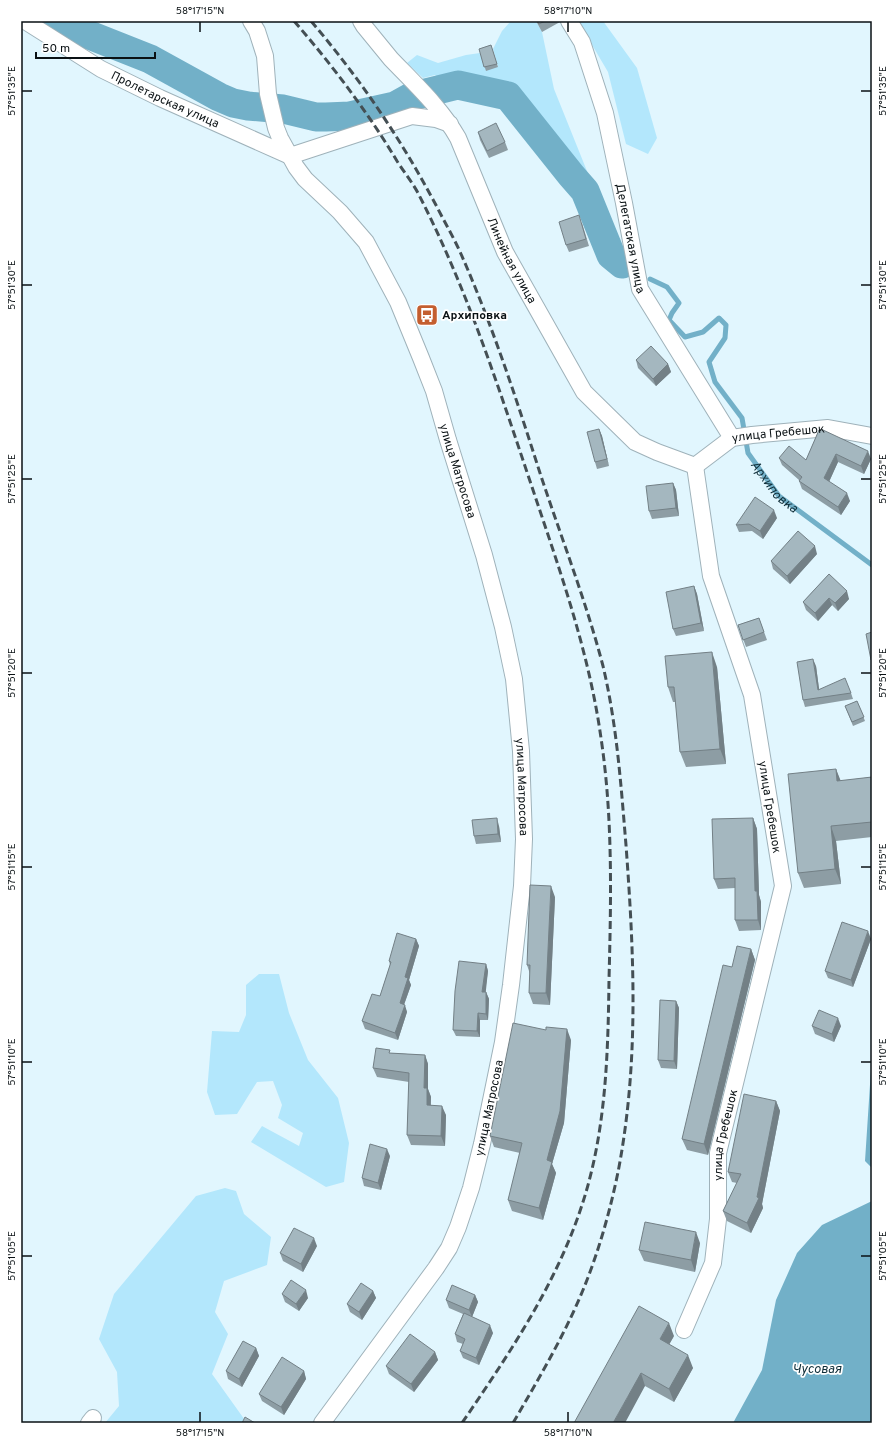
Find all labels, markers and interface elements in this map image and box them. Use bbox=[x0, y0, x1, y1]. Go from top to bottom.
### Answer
text: 58°17'15"N bbox=[176, 5, 224, 18]
text: 58°17'10"N bbox=[544, 5, 592, 18]
scale bar bbox=[36, 34, 155, 60]
text: 50 m bbox=[42, 41, 70, 57]
text: 57°51'35"E bbox=[6, 66, 19, 116]
text: 57°51'35"E bbox=[877, 66, 890, 116]
street label: Пролетарская улица bbox=[108, 68, 222, 132]
street label: Делегатская улица bbox=[611, 182, 648, 297]
street label: Линейная улица bbox=[483, 215, 539, 307]
text: 57°51'30"E bbox=[6, 260, 19, 310]
text: 57°51'30"E bbox=[877, 260, 890, 310]
bus stop icon: Архиповка bbox=[414, 302, 440, 328]
place label: Архиповка bbox=[442, 308, 507, 324]
street label: улица Гребешок bbox=[731, 421, 826, 447]
street label: улица Матросова bbox=[435, 422, 479, 520]
text: 57°51'25"E bbox=[6, 454, 19, 504]
text: 57°51'25"E bbox=[877, 454, 890, 504]
water label: Архиповка bbox=[746, 458, 801, 517]
text: 57°51'20"E bbox=[6, 648, 19, 698]
text: 57°51'20"E bbox=[877, 648, 890, 698]
street label: улица Матросова bbox=[511, 737, 531, 836]
street label: улица Гребешок bbox=[754, 760, 784, 855]
text: 57°51'15"E bbox=[6, 843, 19, 891]
text: 57°51'15"E bbox=[877, 843, 890, 891]
text: 57°51'10"E bbox=[6, 1038, 19, 1086]
text: 57°51'10"E bbox=[877, 1038, 890, 1086]
street label: улица Матросова bbox=[472, 1059, 508, 1158]
street label: улица Гребешок bbox=[711, 1088, 742, 1181]
text: 57°51'05"E bbox=[6, 1231, 19, 1281]
text: 57°51'05"E bbox=[877, 1231, 890, 1281]
water label: Чусовая bbox=[793, 1362, 842, 1378]
text: 58°17'15"N bbox=[176, 1427, 224, 1440]
text: 58°17'10"N bbox=[544, 1427, 592, 1440]

